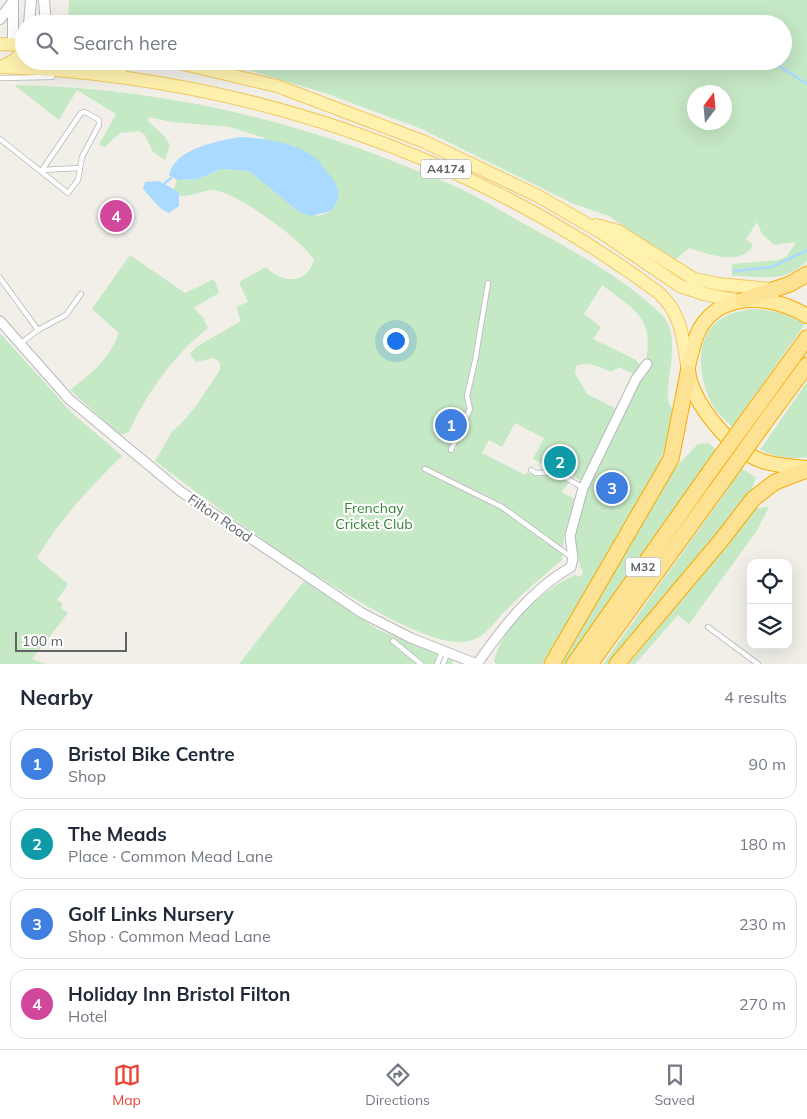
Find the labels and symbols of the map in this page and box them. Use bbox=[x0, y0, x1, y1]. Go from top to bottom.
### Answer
north arrow bbox=[687, 85, 732, 130]
road number: A4174 bbox=[421, 160, 471, 178]
pin: 4 bbox=[100, 197, 132, 235]
your location bbox=[383, 328, 409, 354]
pin: 1 bbox=[435, 406, 467, 444]
pin: 2 bbox=[544, 443, 576, 481]
pin: 3 bbox=[596, 469, 628, 507]
street label: Filton Road bbox=[184, 490, 256, 546]
park label: Frenchay Cricket Club bbox=[335, 499, 413, 533]
road number: M32 bbox=[626, 558, 660, 576]
scale bar bbox=[15, 629, 128, 652]

